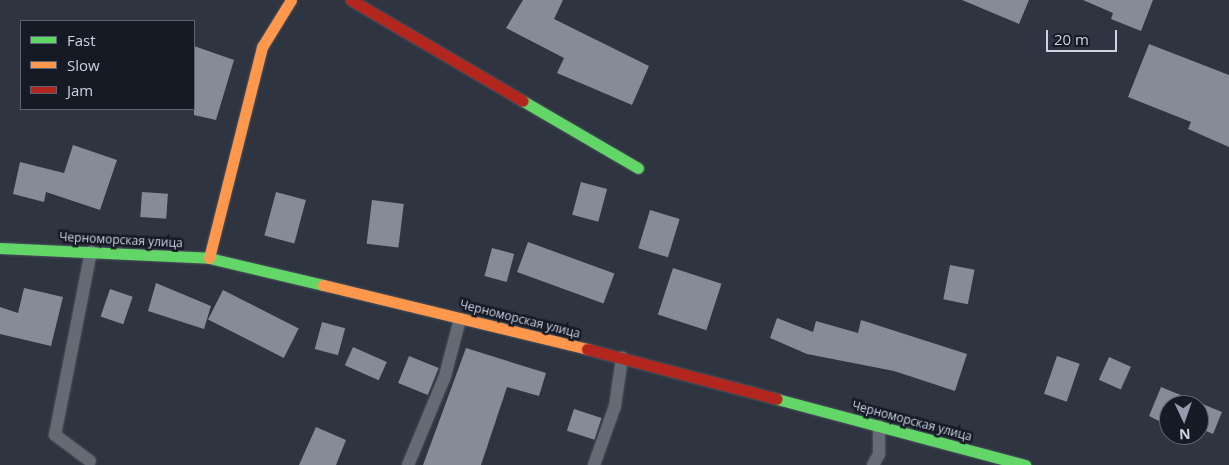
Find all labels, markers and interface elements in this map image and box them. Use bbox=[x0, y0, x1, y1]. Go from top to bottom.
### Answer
legend bbox=[20, 20, 195, 110]
scale bar bbox=[1049, 20, 1120, 52]
text: 20 m bbox=[1054, 29, 1089, 49]
text: Fast bbox=[67, 30, 96, 50]
text: Slow bbox=[67, 55, 100, 75]
text: Jam bbox=[67, 80, 93, 100]
street label: Черноморская улица bbox=[59, 230, 183, 250]
street label: Черноморская улица bbox=[458, 297, 582, 341]
north arrow bbox=[1159, 395, 1209, 445]
street label: Черноморская улица bbox=[850, 398, 974, 444]
text: N bbox=[1179, 425, 1191, 444]

